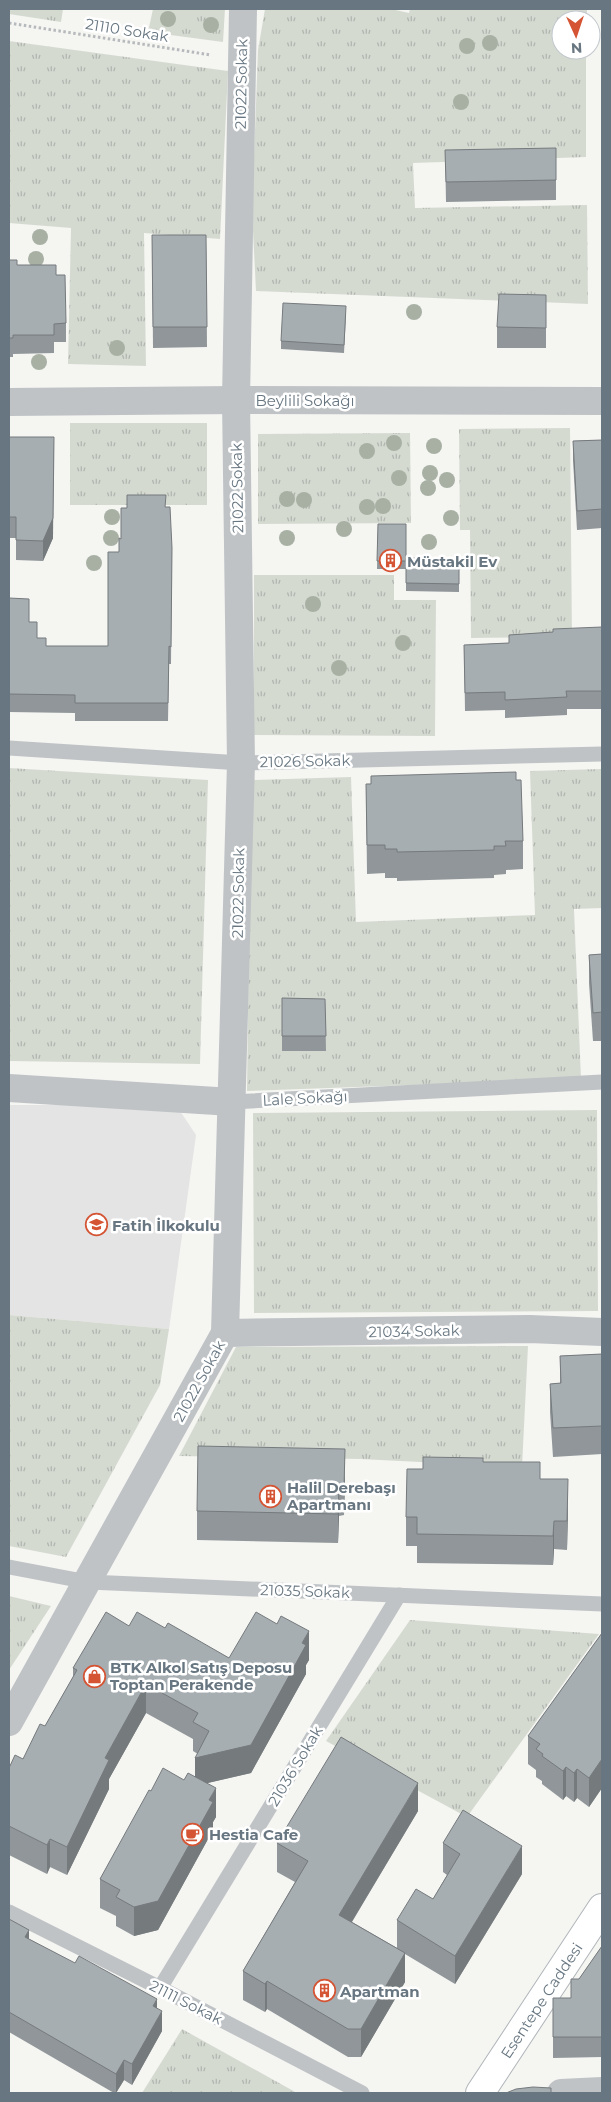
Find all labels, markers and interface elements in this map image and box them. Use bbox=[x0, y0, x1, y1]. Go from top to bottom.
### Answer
north arrow bbox=[551, 10, 601, 60]
street label: 21110 Sokak bbox=[84, 14, 170, 46]
street label: 21022 Sokak bbox=[231, 39, 251, 129]
text: N bbox=[571, 39, 583, 57]
street label: Beylili Sokağı bbox=[255, 391, 355, 410]
street label: 21022 Sokak bbox=[227, 443, 247, 533]
building icon: Müstakil Ev bbox=[379, 549, 403, 573]
place label: Müstakil Ev bbox=[407, 552, 498, 571]
street label: 21026 Sokak bbox=[259, 751, 351, 771]
street label: 21022 Sokak bbox=[228, 848, 248, 938]
street label: Lale Sokağı bbox=[262, 1086, 348, 1110]
school or university icon: Fatih İlkokulu bbox=[84, 1213, 108, 1237]
place label: Fatih İlkokulu bbox=[112, 1216, 220, 1235]
street label: 21034 Sokak bbox=[368, 1321, 460, 1341]
street label: 21022 Sokak bbox=[169, 1337, 229, 1425]
place label: Halil Derebaşı Apartmanı bbox=[286, 1478, 396, 1514]
building icon: Halil Derebaşı Apartmanı bbox=[259, 1484, 283, 1508]
street label: 21035 Sokak bbox=[260, 1580, 350, 1602]
place label: BTK Alkol Satış Deposu Toptan Perakende bbox=[110, 1658, 292, 1694]
shop icon: BTK Alkol Satış Deposu Toptan Perakende bbox=[82, 1664, 106, 1688]
street label: 21036 Sokak bbox=[264, 1722, 326, 1810]
cafe icon: Hestia Cafe bbox=[181, 1822, 205, 1846]
place label: Hestia Cafe bbox=[209, 1825, 298, 1844]
street label: Esentepe Caddesi bbox=[496, 1939, 586, 2062]
street label: 21111 Sokak bbox=[146, 1976, 226, 2028]
building icon: Apartman bbox=[312, 1979, 336, 2003]
place label: Apartman bbox=[339, 1982, 420, 2001]

